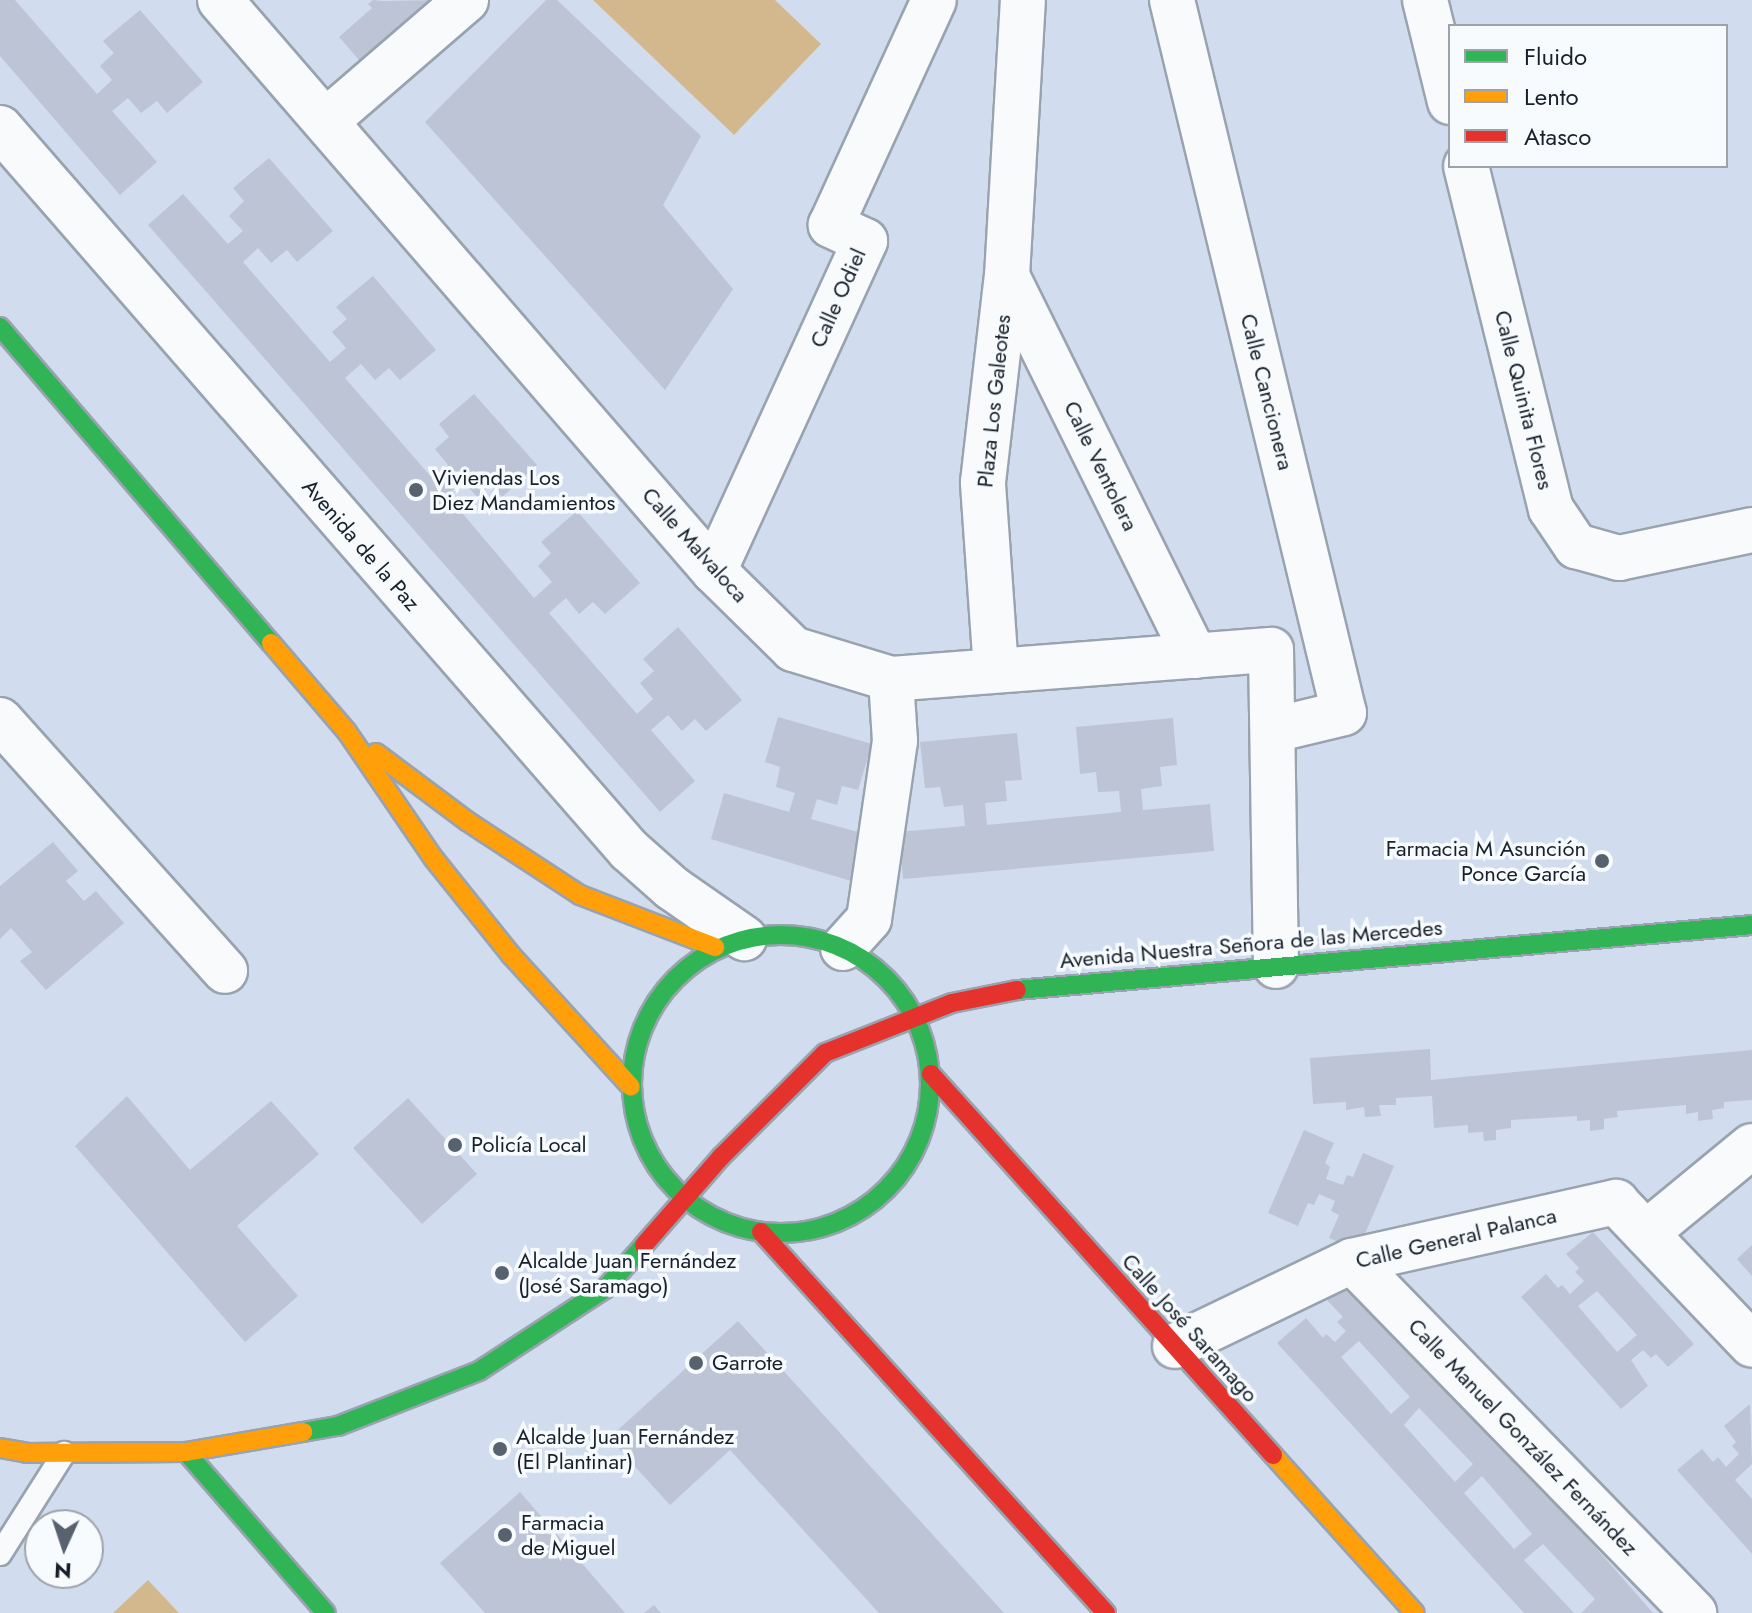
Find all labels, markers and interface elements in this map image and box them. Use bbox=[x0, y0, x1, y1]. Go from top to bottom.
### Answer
legend bbox=[1448, 24, 1728, 168]
text: Fluido bbox=[1524, 39, 1587, 74]
text: Lento bbox=[1524, 79, 1579, 114]
text: Atasco bbox=[1524, 119, 1591, 154]
street label: Calle Odiel bbox=[804, 244, 872, 352]
street label: Calle Quinita Flores bbox=[1489, 308, 1559, 492]
street label: Calle Cancionera bbox=[1235, 311, 1299, 473]
street label: Plaza Los Galeotes bbox=[972, 313, 1016, 489]
street label: Calle Ventolera bbox=[1058, 397, 1144, 535]
place label: Viviendas Los Diez Mandamientos bbox=[432, 464, 615, 516]
street label: Avenida de la Paz bbox=[297, 474, 425, 616]
marker: Viviendas Los Diez Mandamientos bbox=[407, 481, 425, 499]
street label: Calle Malvaloca bbox=[636, 482, 754, 608]
place label: Farmacia M Asunción Ponce García bbox=[1386, 835, 1586, 886]
marker: Farmacia M Asunción Ponce García bbox=[1593, 852, 1611, 870]
street label: Avenida Nuestra Señora de las Mercedes bbox=[1059, 914, 1443, 974]
place label: Policía Local bbox=[471, 1132, 587, 1158]
marker: Policía Local bbox=[446, 1136, 464, 1154]
street label: Calle General Palanca bbox=[1353, 1202, 1559, 1274]
place label: Alcalde Juan Fernández (José Saramago) bbox=[518, 1247, 736, 1298]
street label: Calle José Saramago bbox=[1116, 1248, 1264, 1408]
marker: Alcalde Juan Fernández (José Saramago) bbox=[493, 1264, 511, 1282]
street label: Calle Manuel González Fernández bbox=[1403, 1313, 1643, 1561]
place label: Garrote bbox=[712, 1350, 783, 1376]
marker: Garrote bbox=[687, 1354, 705, 1372]
place label: Alcalde Juan Fernández (El Plantinar) bbox=[516, 1423, 734, 1474]
marker: Alcalde Juan Fernández (El Plantinar) bbox=[491, 1440, 509, 1458]
north arrow bbox=[24, 1509, 104, 1589]
place label: Farmacia de Miguel bbox=[521, 1509, 615, 1560]
marker: Farmacia de Miguel bbox=[496, 1526, 514, 1544]
text: N bbox=[53, 1555, 72, 1587]

